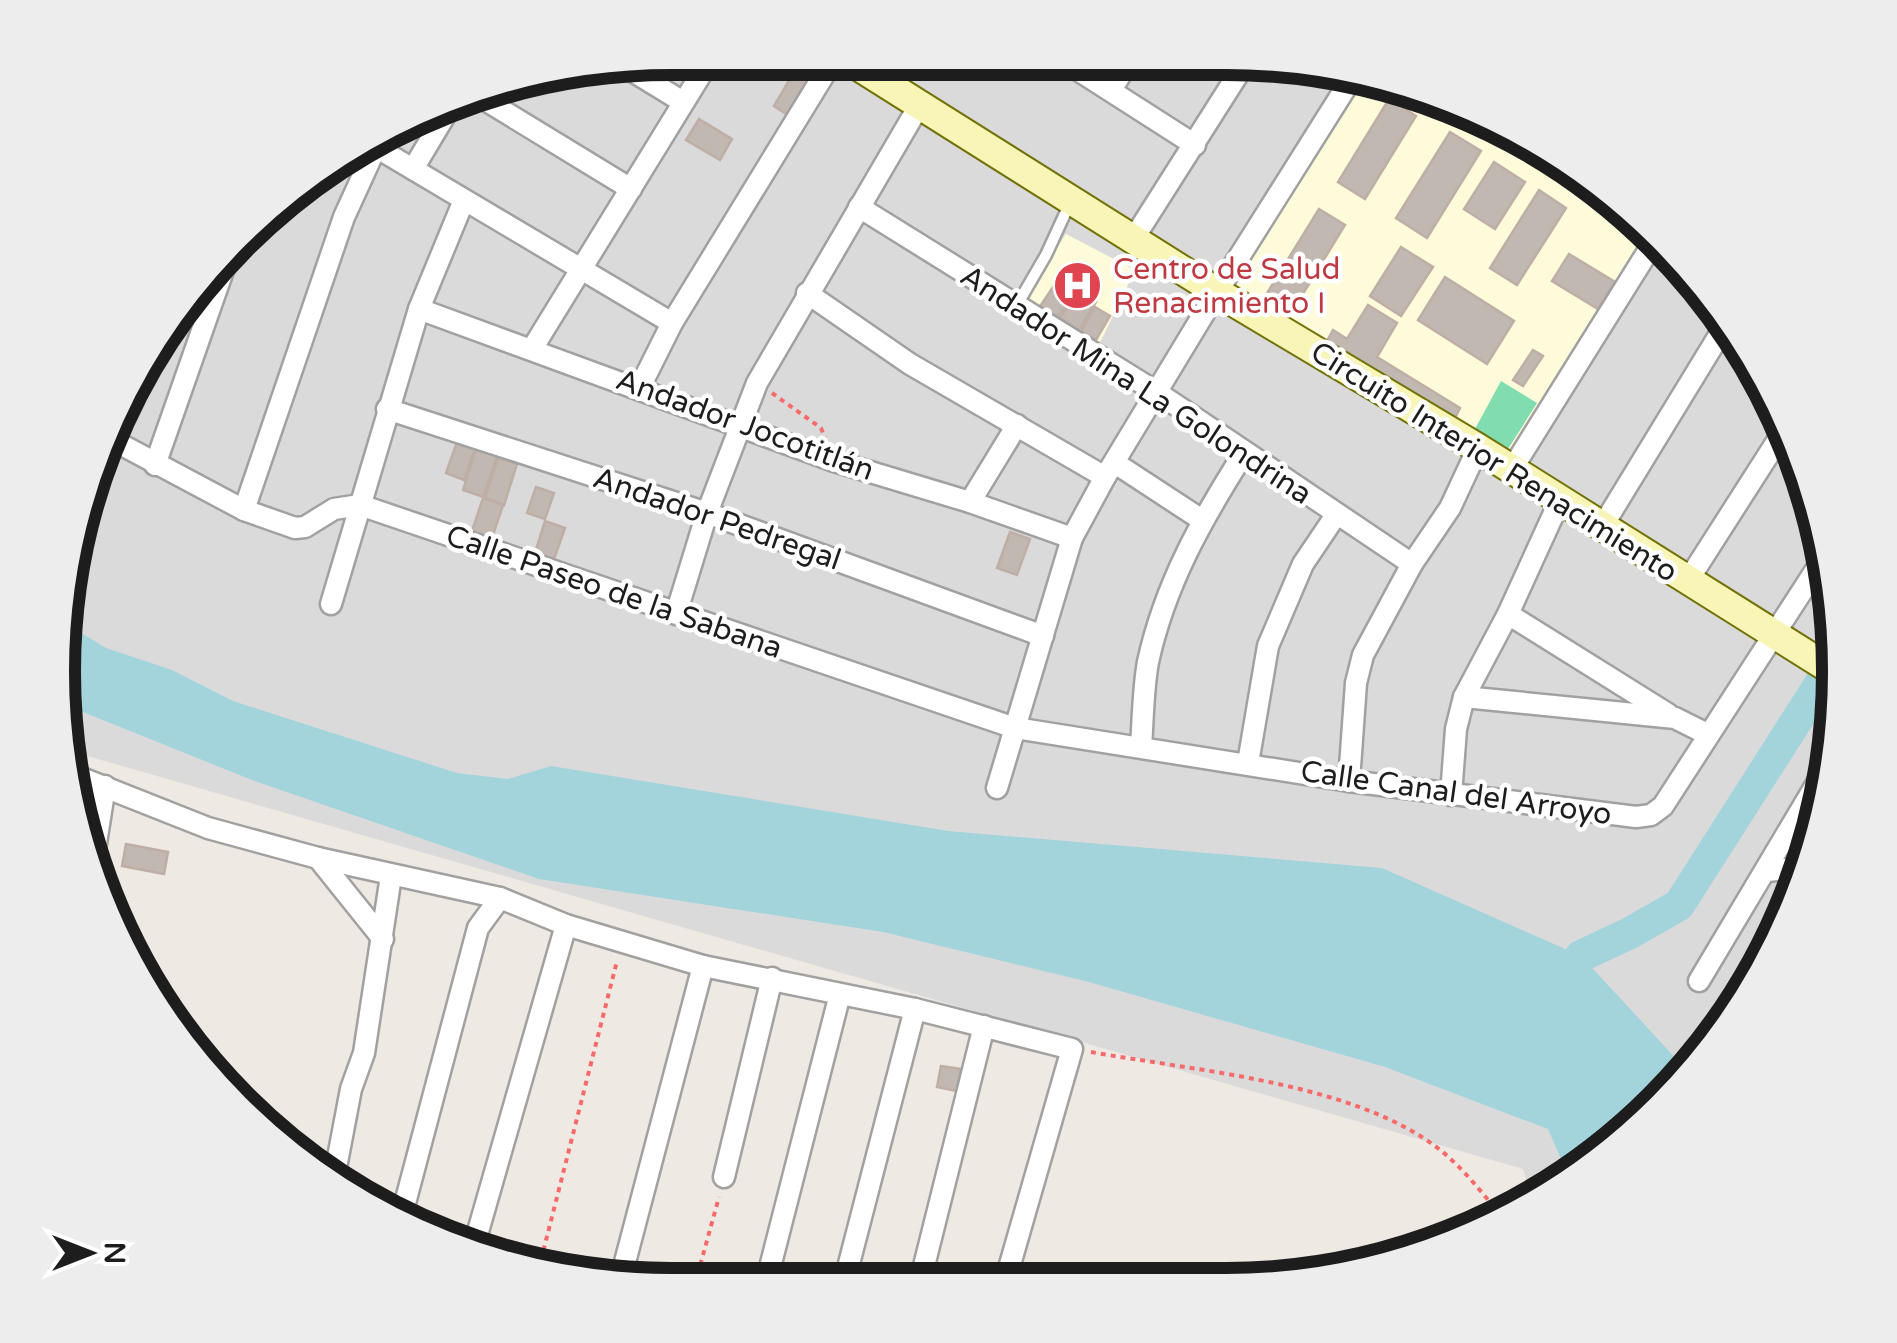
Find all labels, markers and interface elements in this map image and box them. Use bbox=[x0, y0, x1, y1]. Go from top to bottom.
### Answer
place label: Centro de Salud Renacimiento I bbox=[1113, 251, 1341, 322]
street label: Andador Mina La Golondrina bbox=[953, 257, 1319, 513]
hospital icon: Centro de Salud Renacimiento I bbox=[1052, 260, 1104, 312]
street label: Circuito Interior Renacimiento bbox=[1304, 334, 1684, 590]
street label: Andador Jocotitlán bbox=[611, 361, 879, 489]
street label: Andador Pedregal bbox=[588, 459, 846, 579]
street label: Calle Paseo de la Sabana bbox=[441, 517, 787, 667]
street label: Calle Canal del Arroyo bbox=[1298, 753, 1614, 833]
north arrow bbox=[40, 1203, 140, 1303]
text: N bbox=[97, 1242, 131, 1264]

